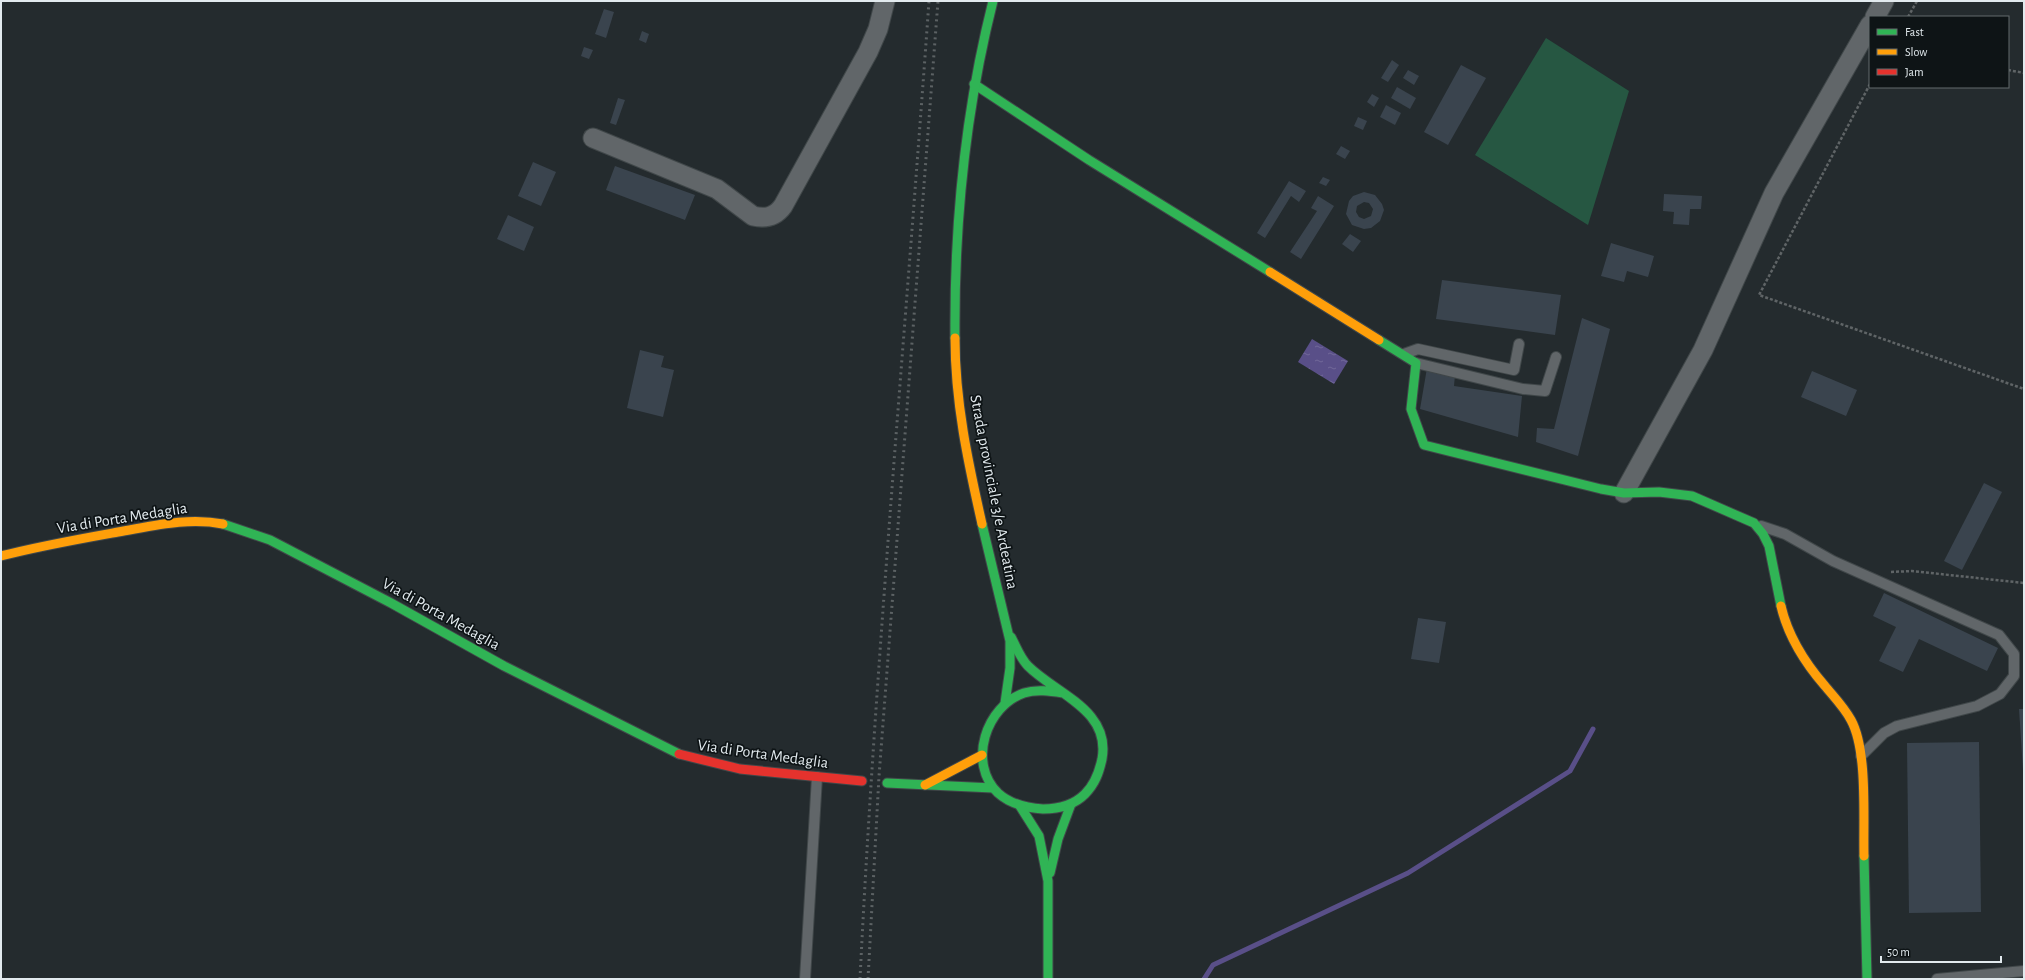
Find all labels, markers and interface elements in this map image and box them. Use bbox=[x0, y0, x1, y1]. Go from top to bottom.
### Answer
legend bbox=[1869, 16, 2009, 88]
text: Fast bbox=[1905, 26, 1924, 38]
text: Slow bbox=[1905, 46, 1927, 58]
text: Jam bbox=[1905, 66, 1924, 78]
street label: Strada provinciale 3/e Ardeatina bbox=[967, 394, 1021, 590]
street label: Via di Porta Medaglia bbox=[56, 500, 188, 536]
street label: Via di Porta Medaglia bbox=[380, 575, 502, 653]
street label: Via di Porta Medaglia bbox=[697, 737, 829, 771]
scale bar bbox=[1881, 938, 2001, 964]
text: 50 m bbox=[1887, 946, 1910, 958]

